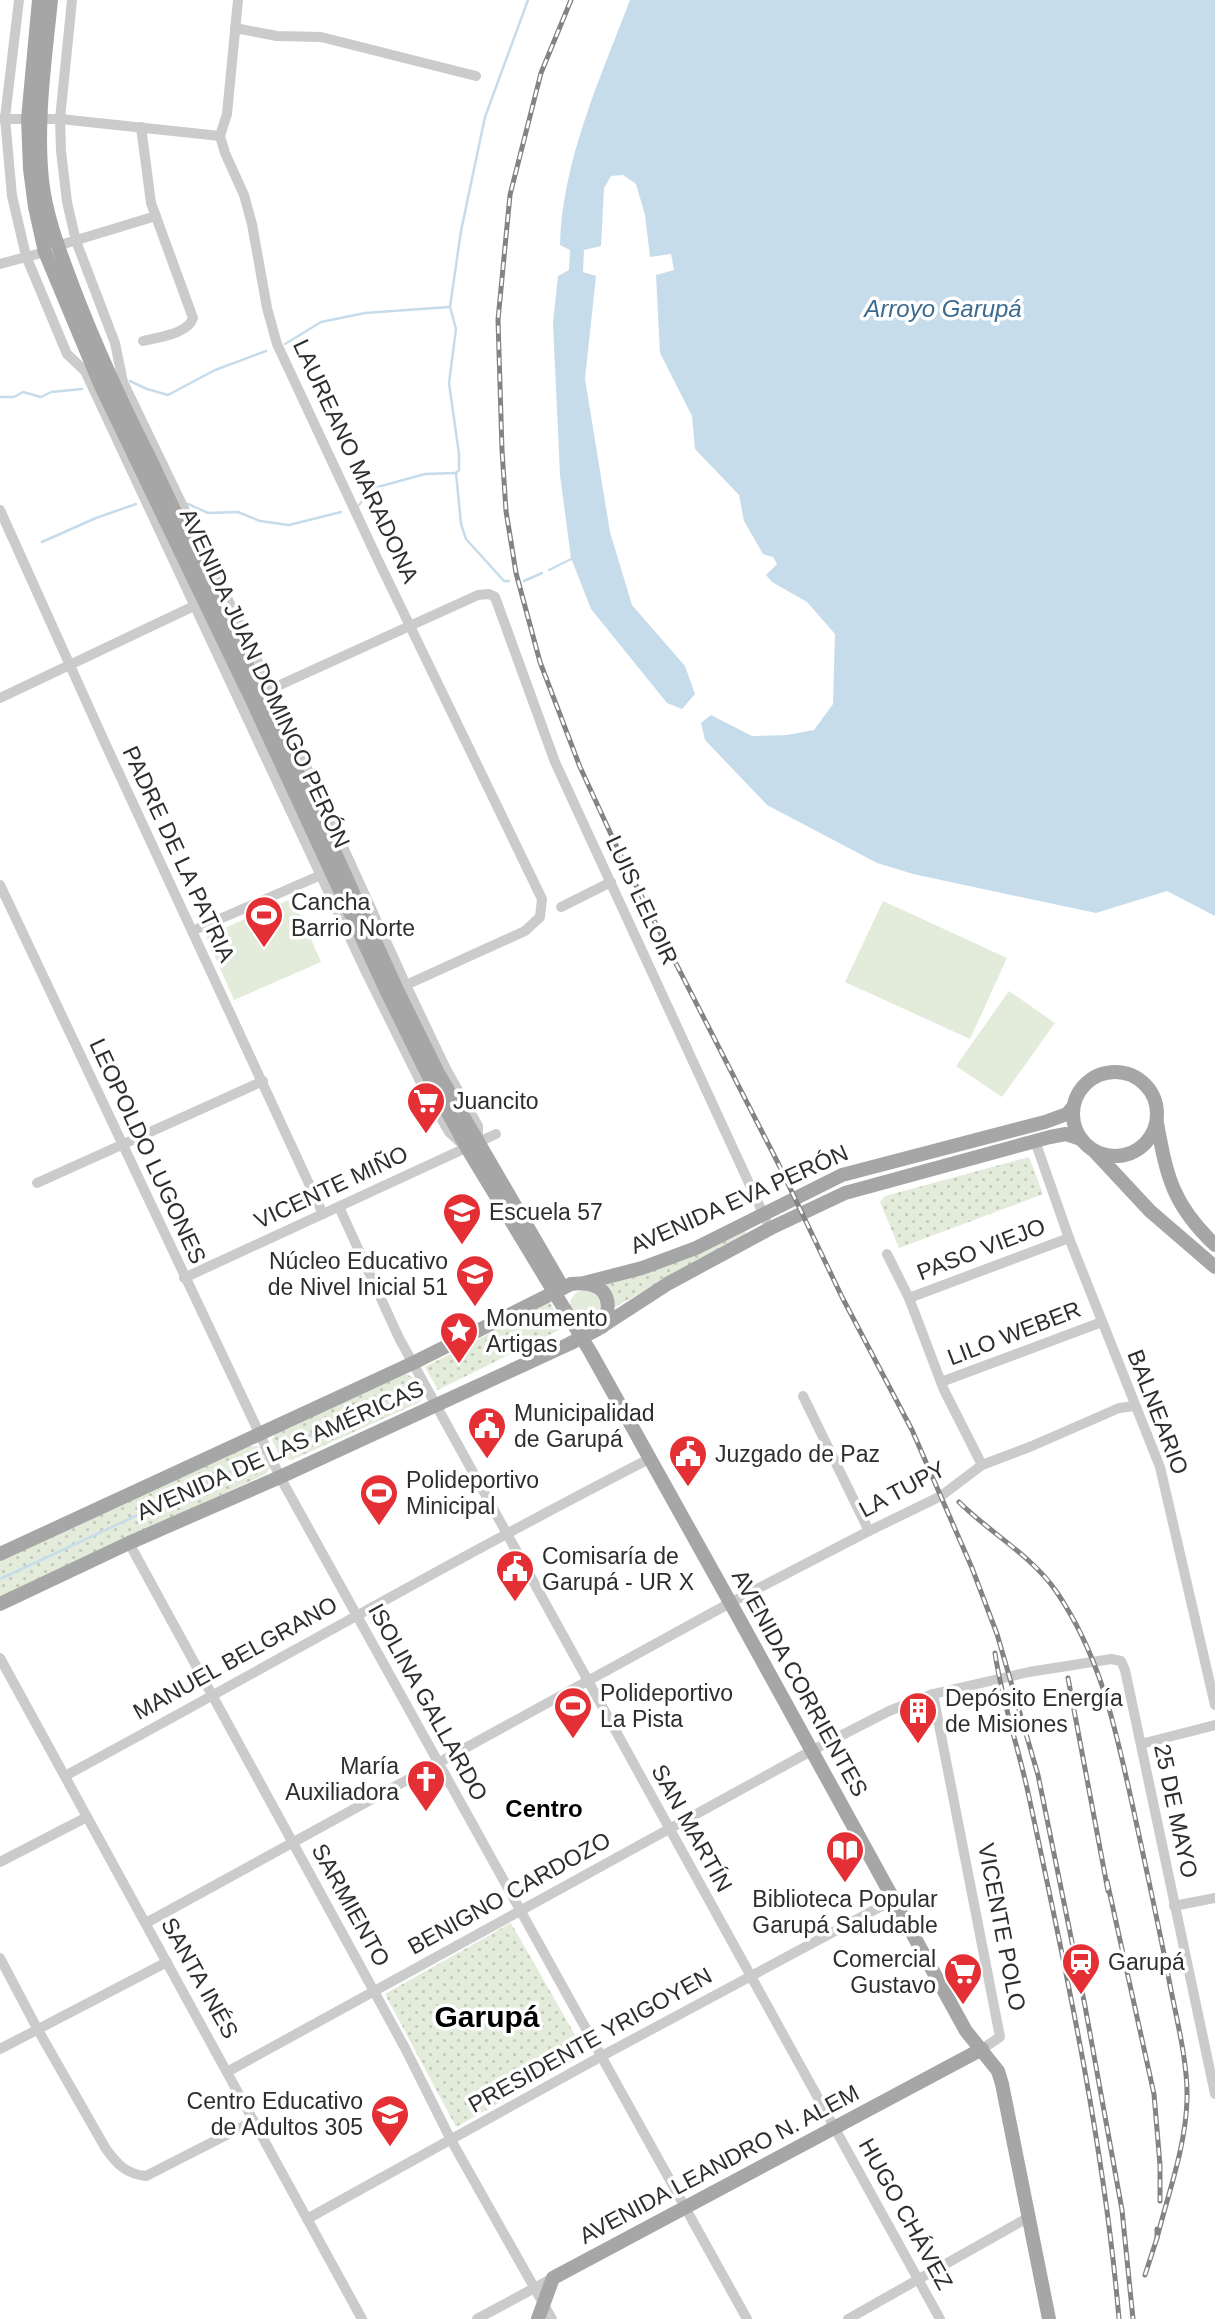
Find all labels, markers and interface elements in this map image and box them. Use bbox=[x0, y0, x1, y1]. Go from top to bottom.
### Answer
water label: Arroyo Garupá bbox=[862, 295, 1022, 322]
street label: LAUREANO MARADONA bbox=[288, 335, 424, 588]
street label: AVENIDA JUAN DOMINGO PERÓN bbox=[175, 504, 355, 852]
street label: PADRE DE LA PATRIA bbox=[118, 742, 241, 967]
street label: LUIS LELOIR bbox=[601, 831, 683, 969]
place label: Cancha Barrio Norte bbox=[291, 889, 415, 941]
sports icon: Cancha Barrio Norte bbox=[243, 894, 285, 949]
street label: LEOPOLDO LUGONES bbox=[84, 1034, 212, 1268]
supermarket icon: Juancito bbox=[405, 1080, 447, 1135]
place label: Juancito bbox=[453, 1088, 539, 1114]
street label: AVENIDA EVA PERÓN bbox=[626, 1139, 852, 1259]
street label: VICENTE MIÑO bbox=[250, 1140, 412, 1234]
school or university icon: Escuela 57 bbox=[441, 1191, 483, 1246]
place label: Escuela 57 bbox=[489, 1199, 603, 1225]
street label: PASO VIEJO bbox=[913, 1213, 1049, 1285]
place label: Núcleo Educativo de Nivel Inicial 51 bbox=[268, 1248, 448, 1300]
school or university icon: Núcleo Educativo de Nivel Inicial 51 bbox=[454, 1253, 496, 1308]
street label: LILO WEBER bbox=[944, 1296, 1084, 1370]
place label: Monumento Artigas bbox=[486, 1305, 607, 1357]
place icon: Monumento Artigas bbox=[438, 1310, 480, 1365]
street label: BALNEARIO bbox=[1122, 1346, 1194, 1478]
street label: AVENIDA DE LAS AMÉRICAS bbox=[132, 1375, 428, 1525]
place label: Municipalidad de Garupá bbox=[514, 1400, 655, 1452]
public building icon: Municipalidad de Garupá bbox=[466, 1405, 508, 1460]
public building icon: Juzgado de Paz bbox=[667, 1433, 709, 1488]
place label: Juzgado de Paz bbox=[715, 1441, 880, 1467]
street label: LA TUPY bbox=[854, 1455, 950, 1523]
place label: Polideportivo Minicipal bbox=[406, 1467, 539, 1519]
sports icon: Polideportivo Minicipal bbox=[358, 1472, 400, 1527]
place label: Comisaría de Garupá - UR X bbox=[542, 1543, 694, 1595]
public building icon: Comisaría de Garupá - UR X bbox=[494, 1548, 536, 1603]
street label: AVENIDA CORRIENTES bbox=[727, 1565, 873, 1801]
street label: MANUEL BELGRANO bbox=[128, 1591, 342, 1725]
street label: ISOLINA GALLARDO bbox=[363, 1599, 493, 1805]
place label: Polideportivo La Pista bbox=[600, 1680, 733, 1732]
sports icon: Polideportivo La Pista bbox=[552, 1685, 594, 1740]
place label: Depósito Energía de Misiones bbox=[945, 1685, 1123, 1737]
building icon: Depósito Energía de Misiones bbox=[897, 1690, 939, 1745]
street label: 25 DE MAYO bbox=[1149, 1742, 1203, 1880]
place label: María Auxiliadora bbox=[285, 1753, 399, 1805]
church icon: María Auxiliadora bbox=[405, 1758, 447, 1813]
street label: SAN MARTÍN bbox=[646, 1760, 738, 1896]
district label: Centro bbox=[505, 1795, 583, 1822]
street label: BENIGNO CARDOZO bbox=[403, 1826, 615, 1960]
library icon: Biblioteca Popular Garupá Saludable bbox=[824, 1829, 866, 1884]
street label: SARMIENTO bbox=[307, 1839, 395, 1971]
street label: VICENTE POLO bbox=[973, 1841, 1031, 2013]
place label: Biblioteca Popular Garupá Saludable bbox=[752, 1886, 938, 1938]
street label: SANTA INÉS bbox=[156, 1913, 244, 2043]
station icon: Garupá bbox=[1060, 1941, 1102, 1996]
place label: Comercial Gustavo bbox=[832, 1946, 936, 1998]
place label: Garupá bbox=[1108, 1949, 1185, 1975]
supermarket icon: Comercial Gustavo bbox=[942, 1951, 984, 2006]
street label: PRESIDENTE YRIGOYEN bbox=[464, 1962, 716, 2118]
district label: Garupá bbox=[434, 2000, 540, 2033]
street label: AVENIDA LEANDRO N. ALEM bbox=[575, 2079, 863, 2249]
place label: Centro Educativo de Adultos 305 bbox=[187, 2088, 363, 2140]
school or university icon: Centro Educativo de Adultos 305 bbox=[369, 2093, 411, 2148]
street label: HUGO CHÁVEZ bbox=[854, 2134, 958, 2294]

